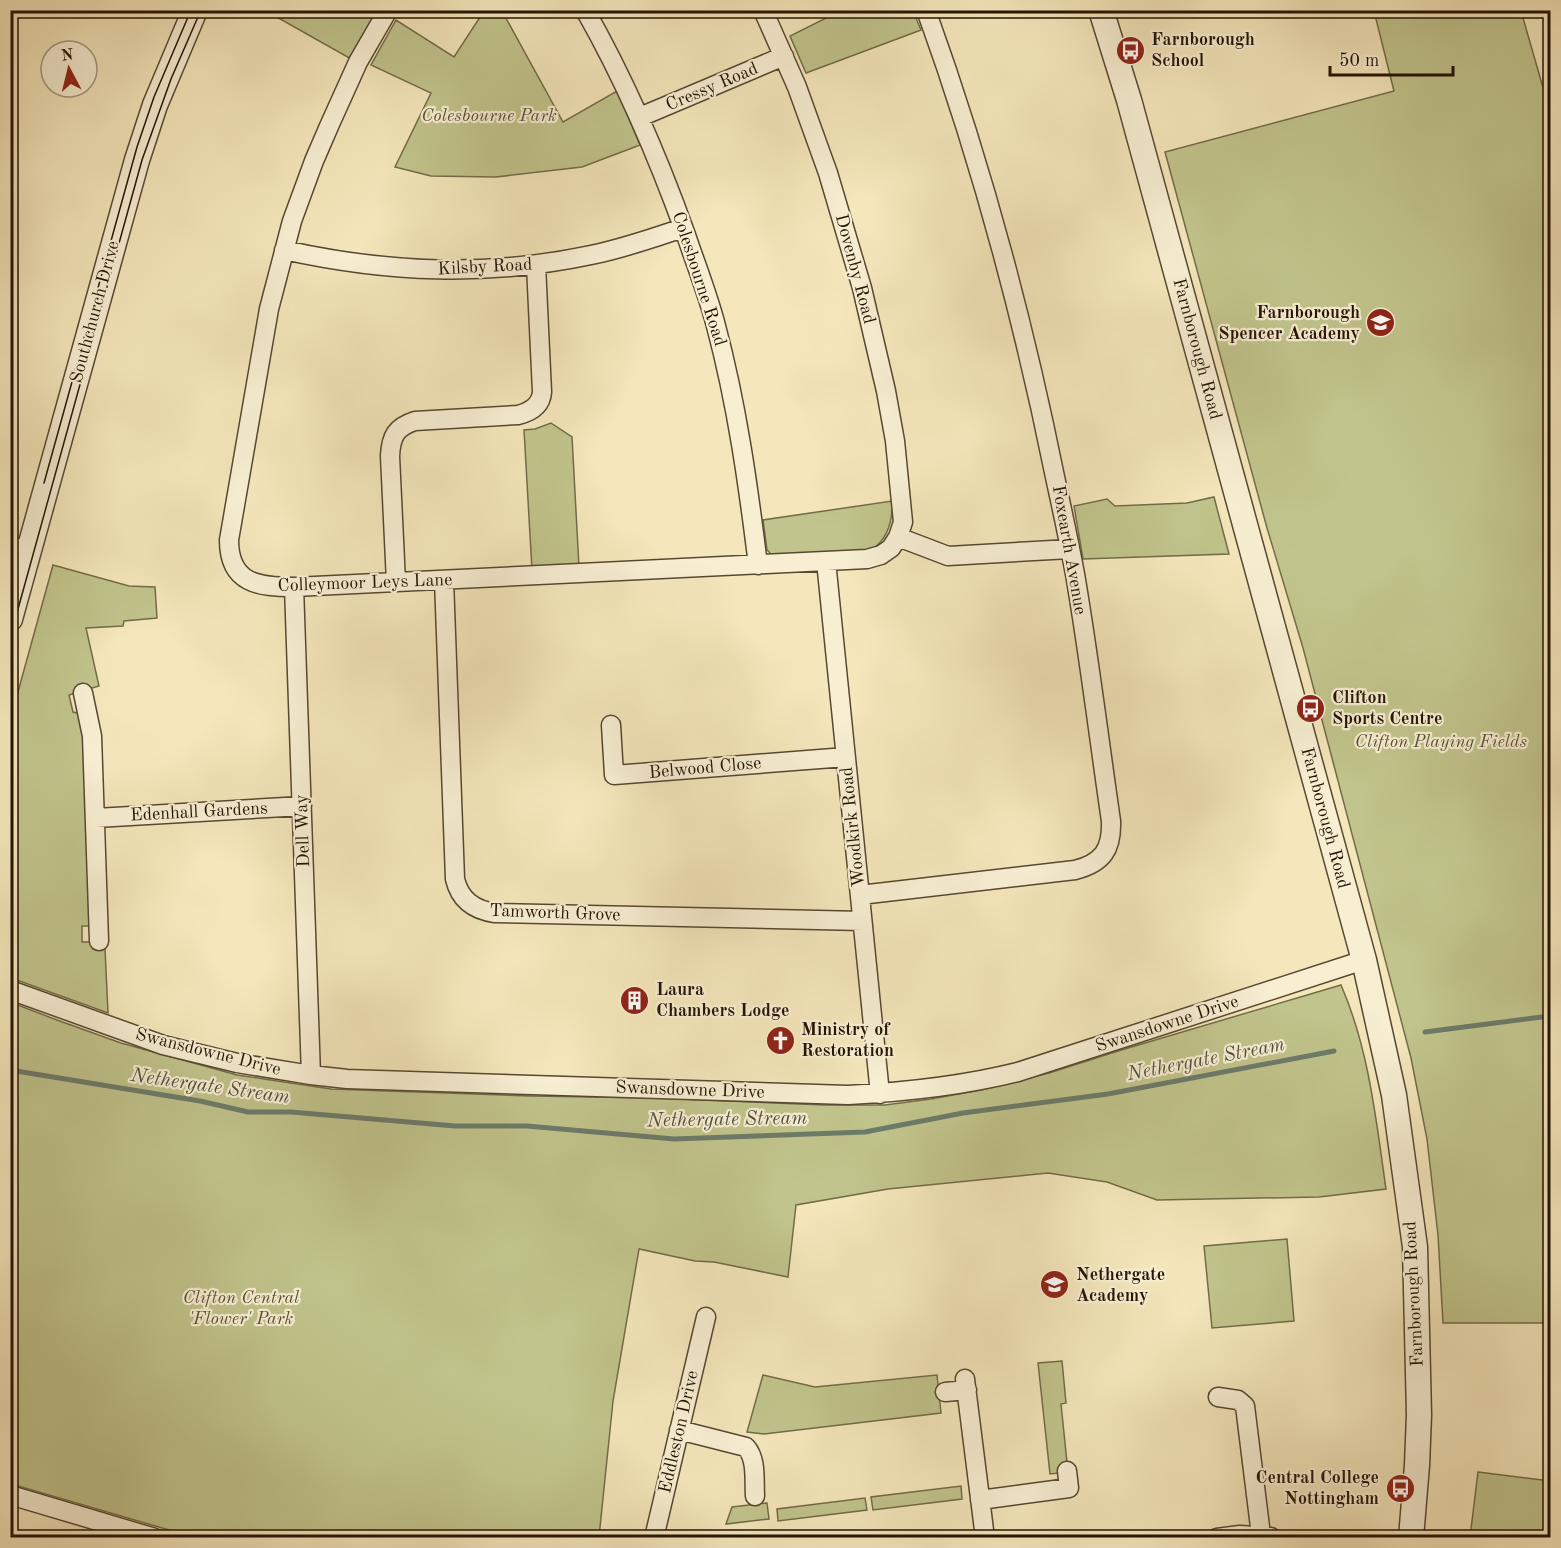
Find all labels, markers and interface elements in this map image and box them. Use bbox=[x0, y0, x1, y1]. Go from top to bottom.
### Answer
place label: Farnborough School bbox=[1151, 31, 1255, 70]
bus stop icon: Farnborough School bbox=[1114, 34, 1146, 66]
north arrow bbox=[39, 39, 99, 99]
scale bar bbox=[1330, 39, 1453, 77]
text: N bbox=[60, 47, 75, 65]
text: 50 m bbox=[1339, 52, 1379, 70]
street label: Cressy Road bbox=[663, 60, 761, 114]
park label: Colesbourne Park bbox=[421, 107, 557, 125]
street label: Colesbourne Road bbox=[669, 210, 729, 348]
street label: Dovenby Road bbox=[832, 212, 878, 326]
street label: Southchurch Drive bbox=[67, 239, 123, 385]
street label: Kilsby Road bbox=[437, 256, 533, 278]
street label: Farnborough Road bbox=[1169, 276, 1225, 422]
place label: Farnborough Spencer Academy bbox=[1218, 304, 1360, 343]
school or university icon: Farnborough Spencer Academy bbox=[1365, 307, 1397, 339]
street label: Foxearth Avenue bbox=[1049, 484, 1089, 616]
street label: Colleymoor Leys Lane bbox=[277, 571, 453, 595]
place label: Clifton Sports Centre bbox=[1332, 689, 1442, 728]
bus stop icon: Clifton Sports Centre bbox=[1295, 692, 1327, 724]
park label: Clifton Playing Fields bbox=[1355, 733, 1528, 751]
street label: Farnborough Road bbox=[1297, 745, 1353, 891]
street label: Belwood Close bbox=[648, 754, 762, 782]
street label: Woodkirk Road bbox=[838, 766, 868, 888]
street label: Dell Way bbox=[293, 794, 313, 868]
street label: Edenhall Gardens bbox=[130, 799, 268, 825]
street label: Tamworth Grove bbox=[489, 902, 621, 924]
place label: Laura Chambers Lodge bbox=[656, 981, 789, 1020]
building icon: Laura Chambers Lodge bbox=[619, 984, 651, 1016]
street label: Swansdowne Drive bbox=[1093, 992, 1241, 1056]
place label: Ministry of Restoration bbox=[801, 1021, 894, 1060]
church icon: Ministry of Restoration bbox=[764, 1024, 796, 1056]
street label: Swansdowne Drive bbox=[133, 1025, 283, 1079]
water label: Nethergate Stream bbox=[1124, 1035, 1287, 1085]
water label: Nethergate Stream bbox=[128, 1066, 291, 1108]
street label: Swansdowne Drive bbox=[615, 1078, 765, 1102]
water label: Nethergate Stream bbox=[646, 1109, 807, 1131]
street label: Farnborough Road bbox=[1401, 1221, 1427, 1367]
place label: Nethergate Academy bbox=[1076, 1266, 1165, 1305]
school or university icon: Nethergate Academy bbox=[1039, 1269, 1071, 1301]
park label: Clifton Central 'Flower' Park bbox=[183, 1289, 300, 1328]
street label: Eddleston Drive bbox=[656, 1369, 702, 1495]
place label: Central College Nottingham bbox=[1256, 1469, 1379, 1508]
bus stop icon: Central College Nottingham bbox=[1384, 1472, 1416, 1504]

